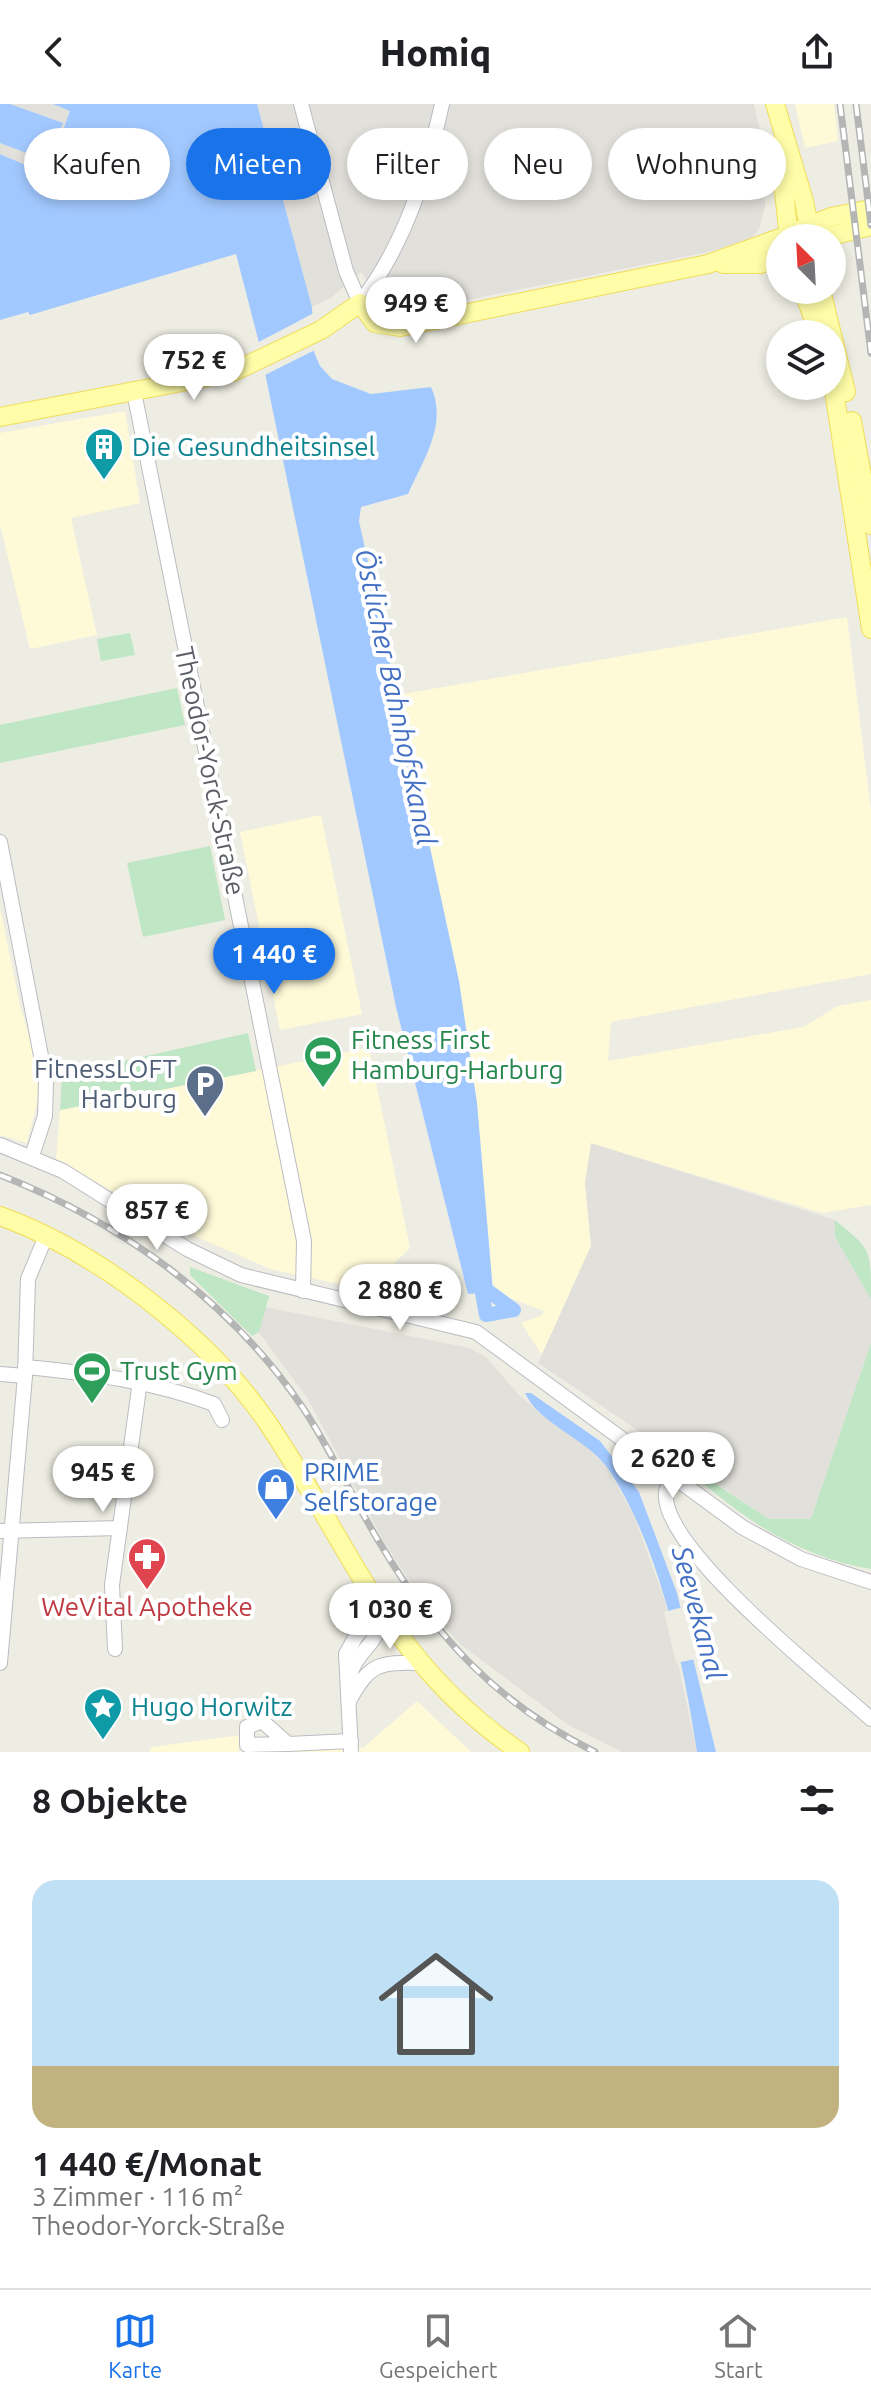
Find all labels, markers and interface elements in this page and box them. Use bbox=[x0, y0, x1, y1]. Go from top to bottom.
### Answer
icon: back bbox=[32, 30, 76, 74]
icon: share bbox=[795, 30, 839, 74]
text: Homiq bbox=[380, 32, 491, 73]
chip: Kaufen bbox=[24, 128, 170, 200]
chip: Mieten bbox=[186, 128, 331, 200]
chip: Filter bbox=[347, 128, 468, 200]
chip: Neu bbox=[484, 128, 592, 200]
chip: Wohnung bbox=[608, 128, 786, 200]
north arrow bbox=[766, 224, 846, 304]
map controls bbox=[766, 224, 846, 400]
pin: 949 € bbox=[360, 277, 472, 345]
text: 949 € bbox=[384, 288, 448, 317]
button: layers bbox=[766, 320, 846, 400]
pin: 752 € bbox=[138, 334, 250, 402]
text: 752 € bbox=[162, 345, 226, 374]
building icon: Die Gesundheitsinsel bbox=[83, 426, 125, 481]
place label: Die Gesundheitsinsel bbox=[132, 432, 376, 461]
water label: Östlicher Bahnhofskanal bbox=[350, 546, 443, 848]
street label: Theodor-Yorck-Straße bbox=[170, 644, 251, 898]
pin: 1 440 € bbox=[200, 928, 348, 996]
text: 1 440 € bbox=[231, 939, 317, 968]
place label: Fitness First Hamburg-Harburg bbox=[351, 1025, 563, 1084]
sports icon: Fitness First Hamburg-Harburg bbox=[302, 1034, 344, 1089]
place label: FitnessLOFT Harburg bbox=[34, 1054, 177, 1113]
parking icon: FitnessLOFT Harburg bbox=[184, 1063, 226, 1118]
pin: 857 € bbox=[101, 1184, 213, 1252]
text: 857 € bbox=[125, 1195, 189, 1224]
pin: 2 880 € bbox=[326, 1264, 474, 1332]
text: 2 880 € bbox=[357, 1275, 443, 1304]
sports icon: Trust Gym bbox=[71, 1350, 113, 1405]
place label: Trust Gym bbox=[120, 1356, 238, 1385]
pin: 2 620 € bbox=[599, 1432, 747, 1500]
text: 2 620 € bbox=[630, 1443, 716, 1472]
pin: 945 € bbox=[47, 1446, 159, 1514]
text: 945 € bbox=[71, 1457, 135, 1486]
place label: PRIME Selfstorage bbox=[304, 1457, 438, 1516]
shop icon: PRIME Selfstorage bbox=[255, 1466, 297, 1521]
pharmacy icon: WeVital Apotheke bbox=[126, 1536, 168, 1591]
water label: Seevekanal bbox=[666, 1542, 732, 1683]
pin: 1 030 € bbox=[316, 1583, 464, 1651]
place label: WeVital Apotheke bbox=[41, 1592, 253, 1621]
text: 1 030 € bbox=[347, 1594, 433, 1623]
place icon: Hugo Horwitz bbox=[82, 1686, 124, 1741]
place label: Hugo Horwitz bbox=[131, 1692, 292, 1721]
icon: filters bbox=[795, 1778, 839, 1822]
text: 8 Objekte bbox=[32, 1781, 188, 1819]
icon: home bbox=[364, 1932, 508, 2076]
text: 1 440 €/Monat bbox=[32, 2144, 262, 2182]
text: 3 Zimmer · 116 m² bbox=[32, 2182, 243, 2211]
text: Theodor-Yorck-Straße bbox=[32, 2211, 285, 2240]
tab: Karte bbox=[108, 2309, 162, 2382]
tab: Gespeichert bbox=[379, 2309, 497, 2382]
tab: Start bbox=[714, 2309, 763, 2382]

